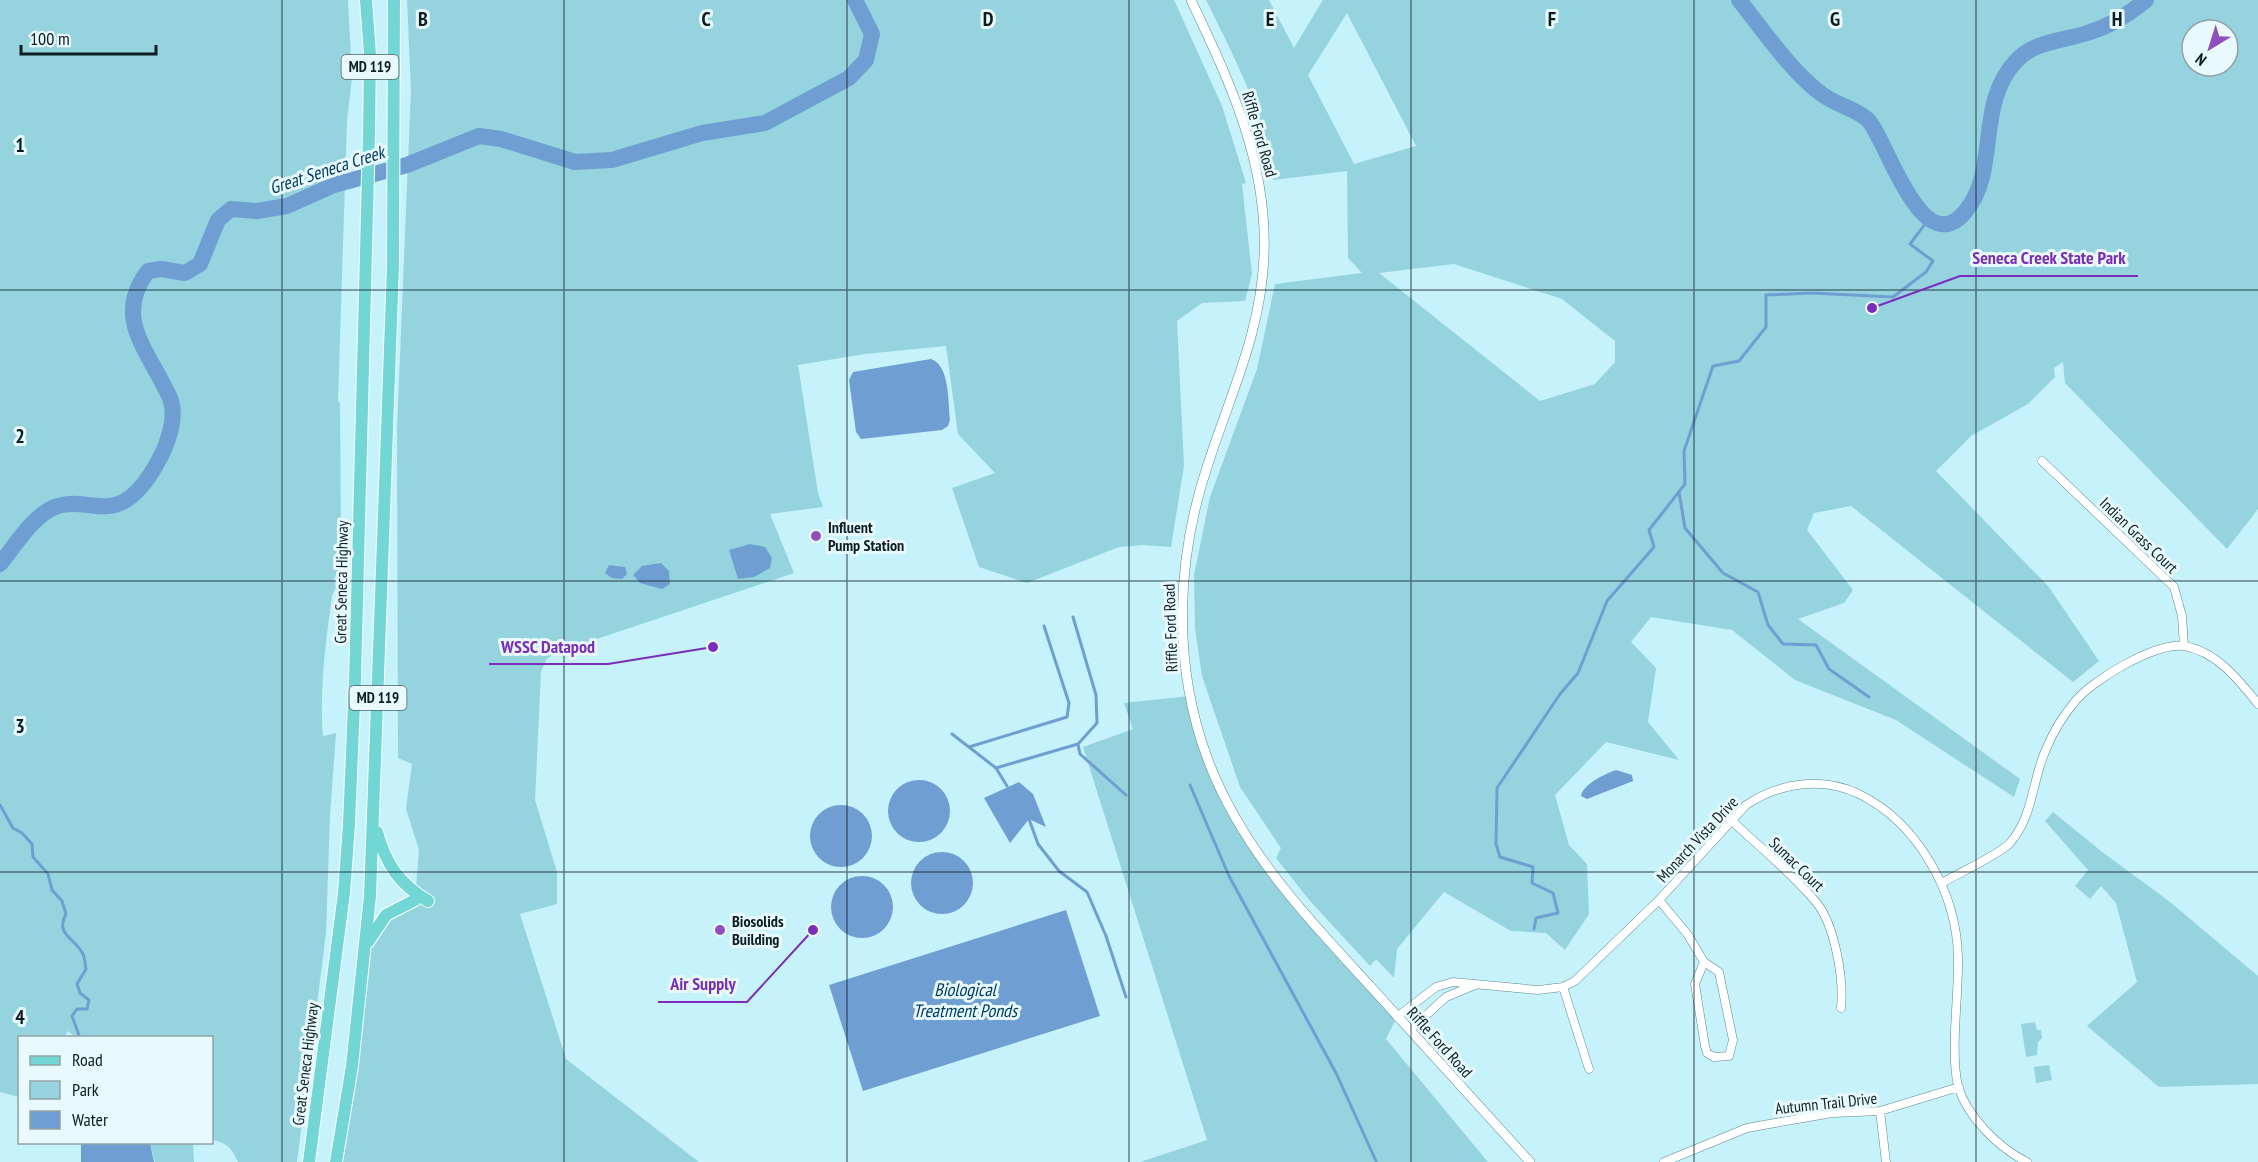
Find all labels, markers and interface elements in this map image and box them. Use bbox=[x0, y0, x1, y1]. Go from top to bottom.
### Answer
text: B bbox=[418, 6, 428, 32]
text: C bbox=[701, 6, 711, 32]
text: D bbox=[983, 6, 994, 32]
text: E bbox=[1266, 6, 1274, 32]
text: F bbox=[1548, 6, 1556, 32]
text: G bbox=[1830, 6, 1840, 32]
text: H bbox=[2112, 6, 2122, 32]
scale bar bbox=[21, 18, 156, 56]
north arrow bbox=[2180, 18, 2240, 78]
text: 100 m bbox=[30, 27, 70, 50]
text: N bbox=[2191, 49, 2210, 70]
road number: MD 119 bbox=[342, 55, 398, 79]
street label: Riffle Ford Road bbox=[1238, 89, 1282, 179]
text: 1 bbox=[15, 132, 25, 158]
water label: Great Seneca Creek bbox=[266, 139, 389, 199]
callout: Seneca Creek State Park bbox=[1960, 240, 2138, 276]
text: Seneca Creek State Park bbox=[1972, 246, 2126, 269]
text: 2 bbox=[15, 423, 25, 449]
street label: Indian Grass Court bbox=[2096, 493, 2183, 578]
place label: Influent Pump Station bbox=[828, 517, 904, 555]
street label: Great Seneca Highway bbox=[330, 520, 352, 644]
marker: Influent Pump Station bbox=[809, 529, 823, 543]
street label: Riffle Ford Road bbox=[1158, 583, 1182, 672]
callout: WSSC Datapod bbox=[489, 628, 608, 664]
text: WSSC Datapod bbox=[500, 635, 595, 658]
road number: MD 119 bbox=[350, 686, 406, 710]
text: 3 bbox=[15, 713, 25, 739]
street label: Monarch Vista Drive bbox=[1652, 792, 1742, 886]
street label: Sumac Court bbox=[1765, 833, 1829, 896]
place label: Biosolids Building bbox=[732, 911, 784, 949]
marker: Biosolids Building bbox=[713, 923, 727, 937]
callout: Air Supply bbox=[658, 966, 747, 1002]
text: Air Supply bbox=[669, 972, 737, 995]
water label: Biological Treatment Ponds bbox=[913, 978, 1019, 1022]
street label: Great Seneca Highway bbox=[288, 1002, 322, 1126]
street label: Riffle Ford Road bbox=[1403, 1003, 1477, 1082]
text: 4 bbox=[15, 1004, 25, 1030]
legend bbox=[18, 1036, 213, 1144]
text: Road bbox=[72, 1048, 103, 1071]
text: Park bbox=[72, 1078, 99, 1101]
street label: Autumn Trail Drive bbox=[1774, 1088, 1878, 1118]
text: Water bbox=[72, 1108, 108, 1131]

